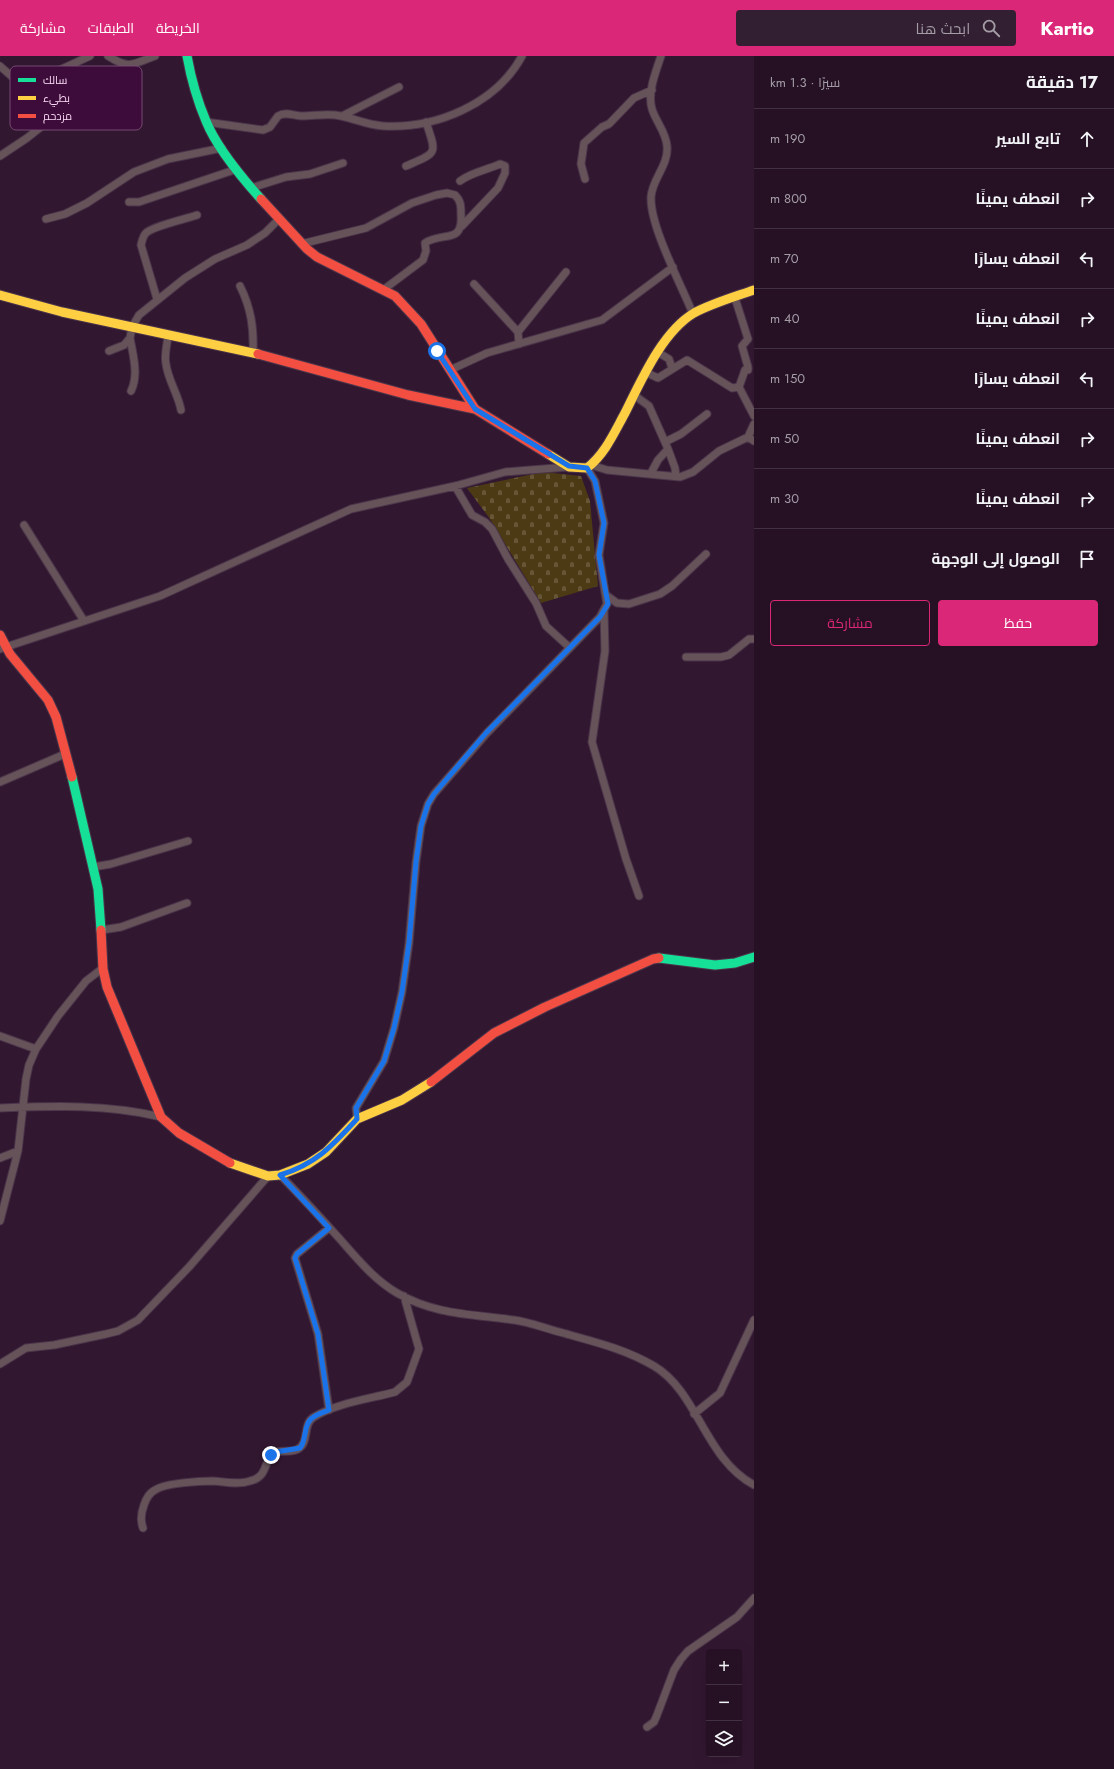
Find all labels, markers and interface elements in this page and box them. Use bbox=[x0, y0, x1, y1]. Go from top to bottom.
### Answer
search box bbox=[736, 10, 1016, 46]
text: Kartio bbox=[1040, 15, 1094, 42]
icon: search bbox=[980, 17, 1002, 39]
text: مشاركة bbox=[20, 18, 66, 38]
text: الطبقات bbox=[88, 18, 134, 38]
text: الخريطة bbox=[156, 18, 200, 38]
text: ابحث هنا bbox=[916, 18, 970, 40]
legend bbox=[10, 66, 142, 130]
text: 17 دقيقة bbox=[1026, 70, 1098, 94]
text: سالك bbox=[43, 72, 67, 88]
text: سيرًا · 1.3 km bbox=[770, 73, 840, 92]
text: بطيء bbox=[43, 90, 70, 107]
text: مزدحم bbox=[43, 108, 72, 124]
text: تابع السير bbox=[996, 128, 1060, 150]
icon: ahead bbox=[1076, 128, 1098, 150]
text: 190 m bbox=[770, 129, 805, 148]
text: انعطف يمينًا bbox=[976, 188, 1060, 210]
icon: right bbox=[1076, 188, 1098, 210]
text: 800 m bbox=[770, 189, 807, 208]
text: انعطف يسارًا bbox=[974, 248, 1060, 270]
icon: left bbox=[1076, 248, 1098, 270]
text: 70 m bbox=[770, 249, 799, 268]
text: انعطف يمينًا bbox=[976, 308, 1060, 330]
icon: right bbox=[1076, 308, 1098, 330]
text: 40 m bbox=[770, 309, 799, 328]
route start bbox=[428, 342, 446, 360]
text: انعطف يسارًا bbox=[974, 368, 1060, 390]
icon: left bbox=[1076, 368, 1098, 390]
text: 150 m bbox=[770, 369, 805, 388]
text: انعطف يمينًا bbox=[976, 428, 1060, 450]
icon: right bbox=[1076, 428, 1098, 450]
text: 50 m bbox=[770, 429, 799, 448]
text: انعطف يمينًا bbox=[976, 488, 1060, 510]
icon: right bbox=[1076, 488, 1098, 510]
text: 30 m bbox=[770, 489, 799, 508]
text: الوصول إلى الوجهة bbox=[931, 548, 1060, 570]
icon: arrive bbox=[1076, 548, 1098, 570]
button: مشاركة bbox=[770, 600, 930, 646]
button: حفظ bbox=[938, 600, 1098, 646]
route end bbox=[262, 1446, 280, 1464]
map controls bbox=[706, 1649, 742, 1757]
button: + bbox=[706, 1649, 742, 1685]
button: − bbox=[706, 1685, 742, 1721]
button: layers bbox=[706, 1721, 742, 1757]

